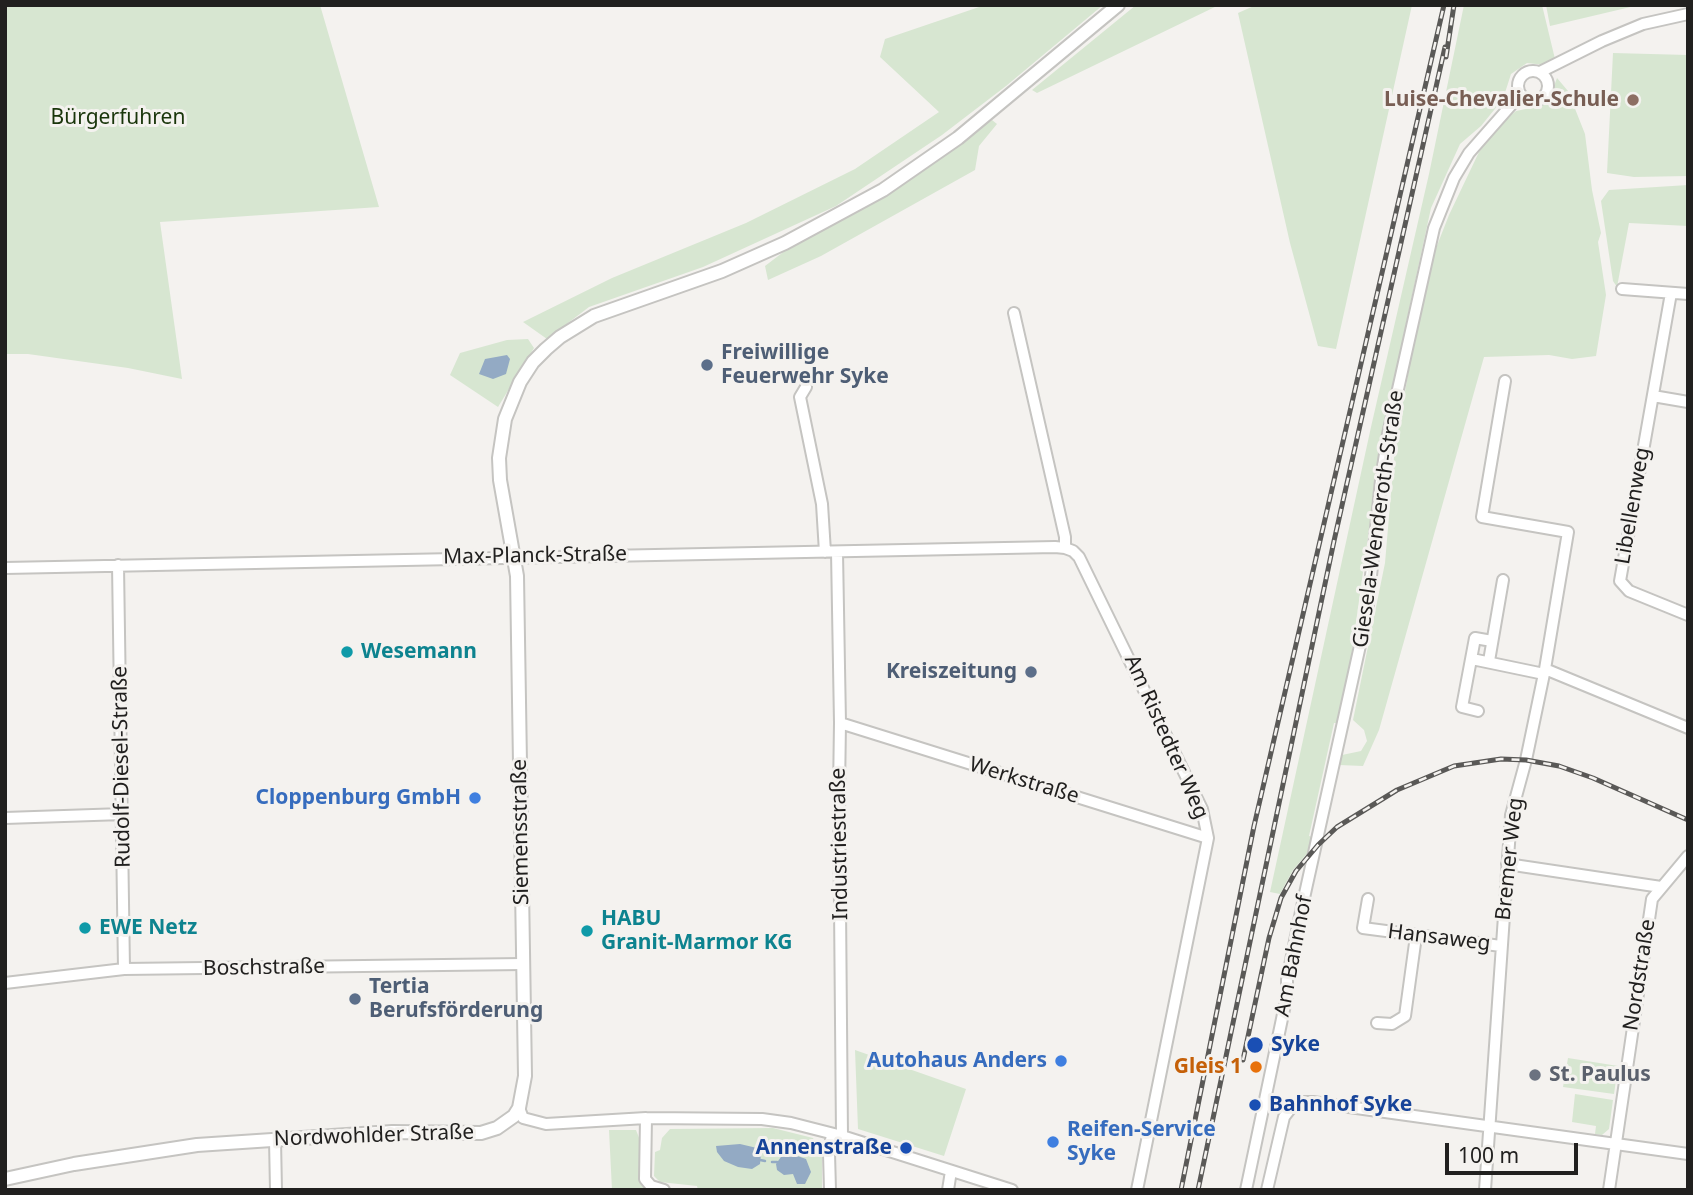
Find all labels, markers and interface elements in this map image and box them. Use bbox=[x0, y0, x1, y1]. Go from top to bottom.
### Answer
place label: Luise-Chevalier-Schule bbox=[1384, 87, 1619, 113]
marker: Luise-Chevalier-Schule bbox=[1625, 92, 1641, 108]
park label: Bürgerfuhren bbox=[51, 105, 185, 131]
place label: Freiwillige Feuerwehr Syke bbox=[721, 340, 889, 390]
marker: Freiwillige Feuerwehr Syke bbox=[699, 357, 715, 373]
street label: Giesela-Wenderoth-Straße bbox=[1348, 389, 1410, 649]
street label: Libellenweg bbox=[1610, 446, 1656, 566]
street label: Max-Planck-Straße bbox=[443, 542, 627, 570]
place label: Wesemann bbox=[361, 639, 477, 665]
marker: Wesemann bbox=[339, 644, 355, 660]
street label: Am Ristedter Weg bbox=[1119, 651, 1213, 823]
place label: Kreiszeitung bbox=[886, 659, 1017, 685]
marker: Kreiszeitung bbox=[1023, 664, 1039, 680]
street label: Rudolf-Diesel-Straße bbox=[108, 666, 136, 868]
street label: Werkstraße bbox=[966, 752, 1082, 810]
street label: Siemensstraße bbox=[507, 759, 535, 905]
street label: Industriestraße bbox=[826, 768, 854, 920]
place label: Cloppenburg GmbH bbox=[256, 785, 461, 811]
marker: Cloppenburg GmbH bbox=[467, 790, 483, 806]
street label: Bremer Weg bbox=[1491, 796, 1529, 922]
street label: Am Bahnhof bbox=[1270, 893, 1318, 1019]
place label: HABU Granit-Marmor KG bbox=[601, 906, 792, 956]
place label: EWE Netz bbox=[99, 915, 197, 941]
street label: Nordstraße bbox=[1619, 917, 1661, 1033]
street label: Hansaweg bbox=[1386, 919, 1492, 957]
marker: EWE Netz bbox=[77, 920, 93, 936]
marker: HABU Granit-Marmor KG bbox=[579, 923, 595, 939]
street label: Boschstraße bbox=[203, 954, 325, 982]
place label: Tertia Berufsförderung bbox=[369, 974, 543, 1024]
marker: Tertia Berufsförderung bbox=[347, 991, 363, 1007]
place label: Syke bbox=[1271, 1032, 1320, 1058]
marker: Syke bbox=[1245, 1035, 1265, 1055]
place label: Autohaus Anders bbox=[867, 1048, 1047, 1074]
marker: Autohaus Anders bbox=[1053, 1053, 1069, 1069]
place label: Gleis 1 bbox=[1174, 1054, 1242, 1080]
marker: Gleis 1 bbox=[1248, 1059, 1264, 1075]
place label: St. Paulus bbox=[1549, 1062, 1651, 1088]
marker: St. Paulus bbox=[1527, 1067, 1543, 1083]
place label: Bahnhof Syke bbox=[1269, 1092, 1412, 1118]
marker: Bahnhof Syke bbox=[1247, 1097, 1263, 1113]
place label: Reifen-Service Syke bbox=[1067, 1117, 1216, 1167]
street label: Nordwohlder Straße bbox=[273, 1120, 475, 1152]
scale bar bbox=[1448, 1128, 1581, 1172]
marker: Reifen-Service Syke bbox=[1045, 1134, 1061, 1150]
place label: Annenstraße bbox=[755, 1135, 892, 1161]
marker: Annenstraße bbox=[898, 1140, 914, 1156]
text: 100 m bbox=[1458, 1141, 1519, 1169]

